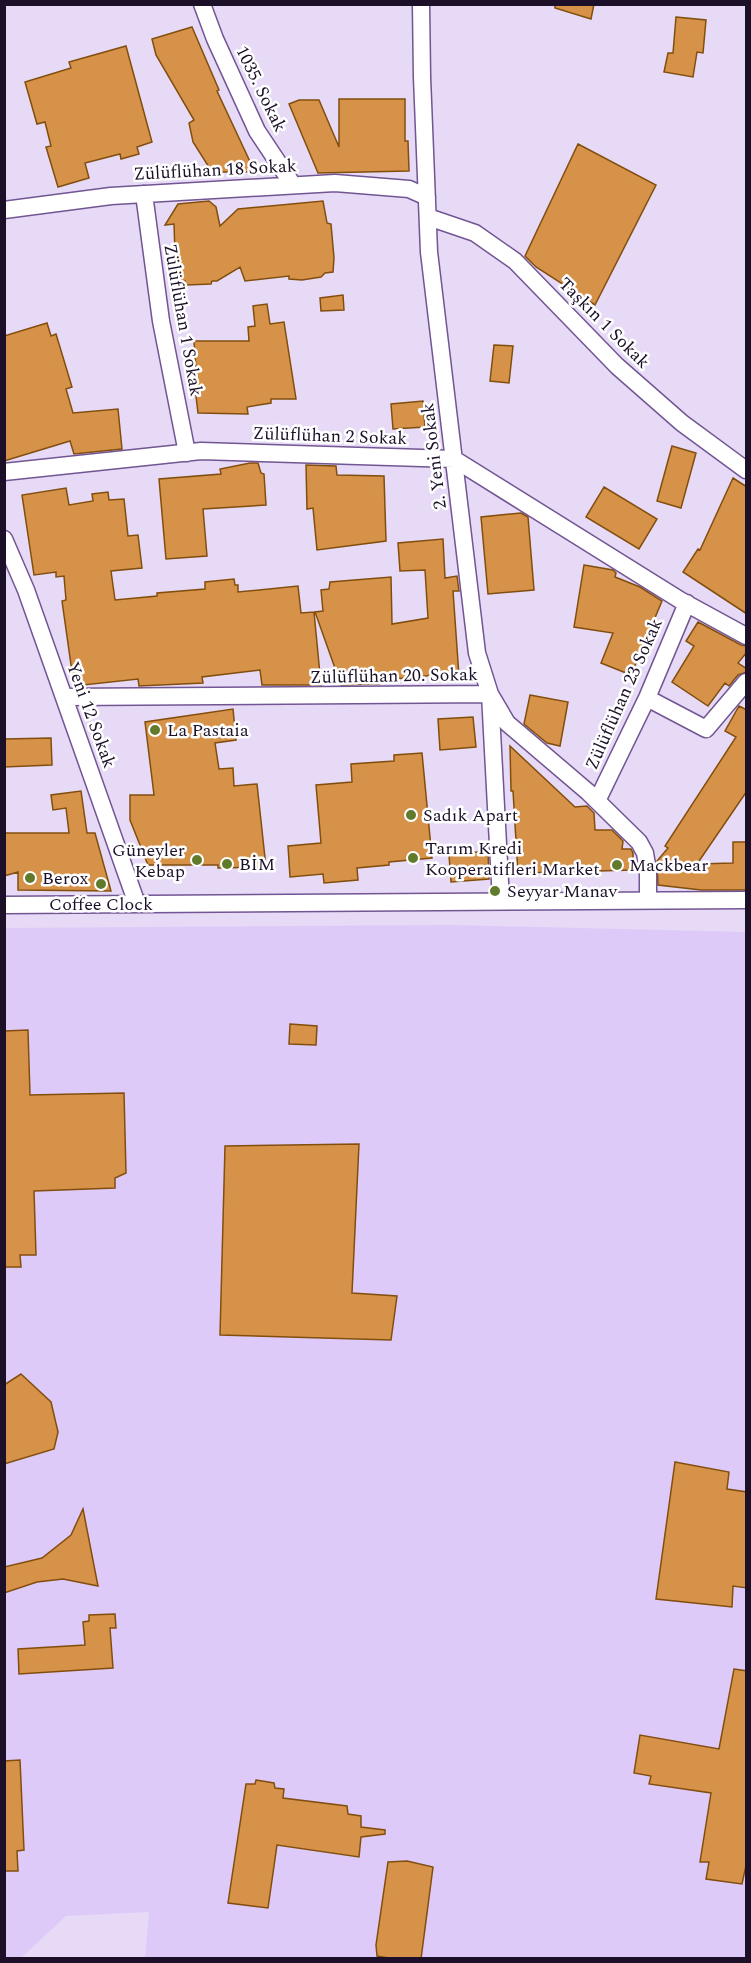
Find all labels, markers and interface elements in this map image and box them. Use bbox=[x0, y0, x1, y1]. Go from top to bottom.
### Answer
street label: 1035. Sokak bbox=[228, 41, 294, 137]
street label: Zülüflühan 18 Sokak bbox=[133, 152, 297, 188]
street label: Zülüflühan 1 Sokak bbox=[156, 242, 210, 398]
street label: Taşkın 1 Sokak bbox=[552, 271, 656, 375]
street label: 2. Yeni Sokak bbox=[414, 401, 454, 511]
street label: Zülüflühan 2 Sokak bbox=[252, 420, 408, 452]
street label: Zülüflühan 23 Sokak bbox=[578, 614, 670, 774]
street label: Yeni 12 Sokak bbox=[59, 658, 123, 772]
street label: Zülüflühan 20. Sokak bbox=[310, 661, 478, 691]
place label: La Pastaia bbox=[167, 717, 249, 744]
marker: La Pastaia bbox=[148, 723, 162, 737]
place label: Sadık Apart bbox=[423, 802, 518, 829]
marker: Sadık Apart bbox=[404, 808, 418, 822]
place label: Tarım Kredi Kooperatifleri Market bbox=[425, 835, 600, 883]
place label: Güneyler Kebap bbox=[112, 837, 185, 885]
place label: BİM bbox=[239, 851, 275, 878]
marker: Tarım Kredi Kooperatifleri Market bbox=[406, 851, 420, 865]
place label: Mackbear bbox=[629, 852, 708, 879]
marker: Güneyler Kebap bbox=[190, 853, 204, 867]
marker: BİM bbox=[220, 857, 234, 871]
marker: Mackbear bbox=[610, 858, 624, 872]
place label: Berox bbox=[42, 865, 88, 892]
marker: Berox bbox=[23, 871, 37, 885]
marker: Coffee Clock bbox=[94, 877, 108, 891]
place label: Seyyar Manav bbox=[507, 878, 619, 905]
marker: Seyyar Manav bbox=[488, 884, 502, 898]
place label: Coffee Clock bbox=[49, 891, 153, 918]

